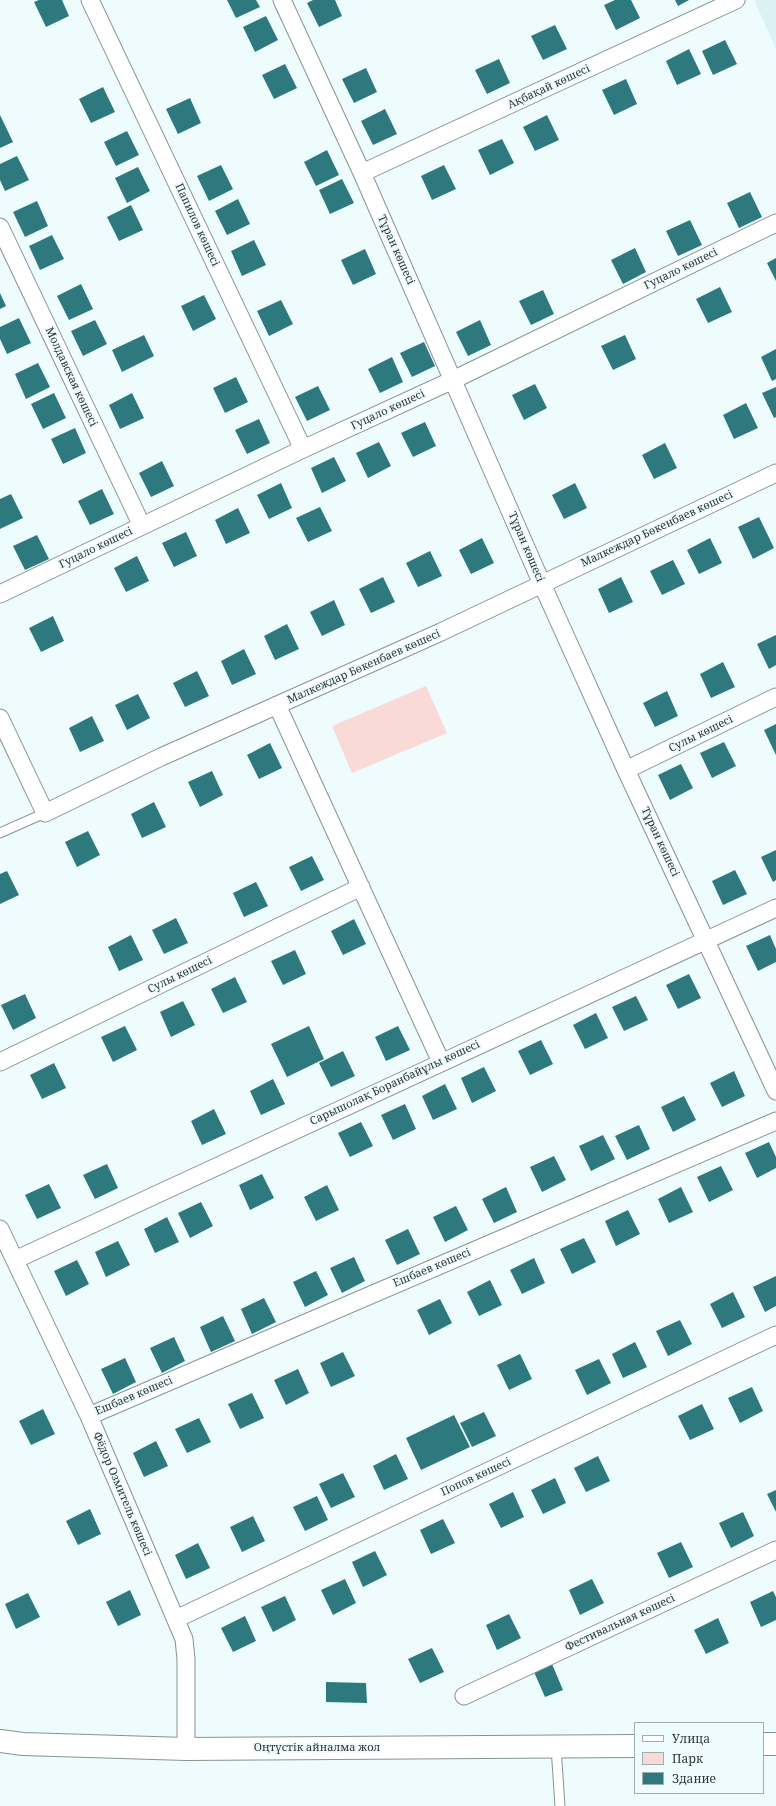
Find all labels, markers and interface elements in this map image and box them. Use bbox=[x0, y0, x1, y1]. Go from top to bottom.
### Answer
street label: Ақбақай көшесі bbox=[506, 62, 592, 112]
street label: Папилов көшесі bbox=[172, 181, 222, 269]
street label: Тұран көшесі bbox=[375, 213, 417, 287]
street label: Гуцало көшесі bbox=[642, 245, 720, 293]
street label: Молдавская көшесі bbox=[42, 325, 100, 429]
street label: Гуцало көшесі bbox=[349, 387, 427, 433]
street label: Малкеждар Бөкенбаев көшесі bbox=[579, 488, 735, 570]
street label: Тұран көшесі bbox=[505, 510, 547, 584]
street label: Гуцало көшесі bbox=[57, 524, 135, 572]
street label: Малкеждар Бөкенбаев көшесі bbox=[285, 627, 443, 707]
street label: Сулы көшесі bbox=[667, 713, 735, 755]
street label: Тұран көшесі bbox=[638, 805, 682, 879]
street label: Сулы көшесі bbox=[146, 954, 214, 996]
street label: Сарышолақ Боранбайұлы көшесі bbox=[308, 1038, 482, 1128]
street label: Ешбаев көшесі bbox=[391, 1246, 473, 1290]
street label: Ешбаев көшесі bbox=[93, 1374, 175, 1418]
street label: Фёдор Озмитель көшесі bbox=[90, 1430, 154, 1558]
street label: Попов көшесі bbox=[439, 1455, 513, 1499]
street label: Фестивальная көшесі bbox=[563, 1592, 677, 1654]
legend bbox=[634, 1722, 764, 1794]
text: Улица bbox=[672, 1730, 710, 1747]
street label: Оңтүстік айналма жол bbox=[254, 1741, 380, 1755]
text: Парк bbox=[672, 1750, 703, 1767]
text: Здание bbox=[672, 1770, 716, 1787]

